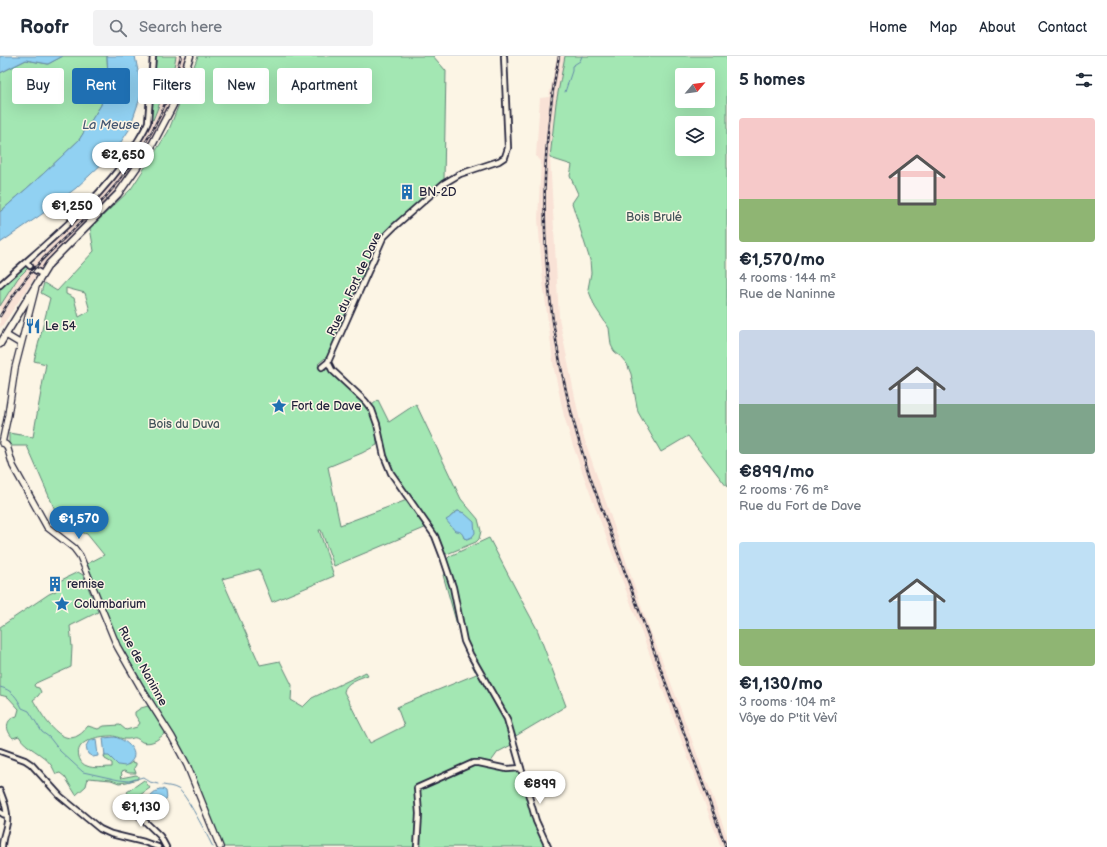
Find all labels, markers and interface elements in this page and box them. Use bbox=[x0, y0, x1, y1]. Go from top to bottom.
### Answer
search box bbox=[93, 10, 373, 46]
text: Roofr bbox=[20, 16, 69, 39]
icon: search bbox=[107, 17, 129, 39]
text: Search here bbox=[139, 18, 222, 37]
text: Home bbox=[869, 19, 907, 36]
text: Map bbox=[929, 19, 957, 36]
text: About bbox=[979, 19, 1016, 36]
text: Contact bbox=[1038, 19, 1087, 36]
chip: Buy bbox=[12, 68, 64, 104]
chip: Rent bbox=[72, 68, 130, 104]
chip: Filters bbox=[138, 68, 205, 104]
chip: New bbox=[213, 68, 269, 104]
chip: Apartment bbox=[277, 68, 372, 104]
north arrow bbox=[675, 68, 715, 108]
map controls bbox=[675, 68, 715, 156]
icon: filters bbox=[1073, 69, 1095, 91]
text: 5 homes bbox=[739, 70, 805, 90]
button: layers bbox=[675, 116, 715, 156]
water label: La Meuse bbox=[82, 117, 140, 133]
pin: €2,650 bbox=[90, 142, 156, 176]
icon: home bbox=[881, 144, 953, 216]
text: €2,650 bbox=[101, 147, 145, 163]
building icon: BN-2D bbox=[398, 183, 416, 201]
place label: BN-2D bbox=[419, 185, 457, 200]
pin: €1,250 bbox=[39, 193, 105, 227]
text: €1,250 bbox=[51, 198, 93, 214]
park label: Bois Brulé bbox=[626, 210, 682, 225]
street label: Rue du Fort de Dave bbox=[324, 230, 385, 338]
text: €1,570/mo bbox=[739, 250, 825, 270]
text: 4 rooms · 144 m² bbox=[739, 270, 836, 286]
text: Rue de Naninne bbox=[739, 286, 835, 302]
restaurant icon: Le 54 bbox=[24, 317, 42, 335]
place label: Le 54 bbox=[45, 319, 77, 334]
icon: home bbox=[881, 356, 953, 428]
place icon: Fort de Dave bbox=[270, 397, 288, 415]
place label: Fort de Dave bbox=[291, 399, 361, 414]
park label: Bois du Duva bbox=[148, 417, 220, 432]
text: €899/mo bbox=[739, 462, 814, 482]
text: 2 rooms · 76 m² bbox=[739, 482, 829, 498]
text: Rue du Fort de Dave bbox=[739, 498, 861, 514]
pin: €1,570 bbox=[46, 506, 112, 540]
text: €1,570 bbox=[59, 511, 99, 527]
icon: home bbox=[881, 568, 953, 640]
building icon: remise bbox=[46, 575, 64, 593]
place label: remise bbox=[67, 577, 104, 592]
place icon: Columbarium bbox=[53, 595, 71, 613]
place label: Columbarium bbox=[74, 597, 146, 612]
street label: Rue de Naninne bbox=[114, 624, 171, 709]
text: €1,130/mo bbox=[739, 674, 823, 694]
text: 3 rooms · 104 m² bbox=[739, 694, 836, 710]
text: Vôye do P'tit Vèvî bbox=[739, 710, 837, 726]
pin: €899 bbox=[516, 771, 564, 805]
text: €899 bbox=[524, 776, 556, 792]
pin: €1,130 bbox=[108, 794, 174, 828]
text: €1,130 bbox=[121, 799, 161, 815]

